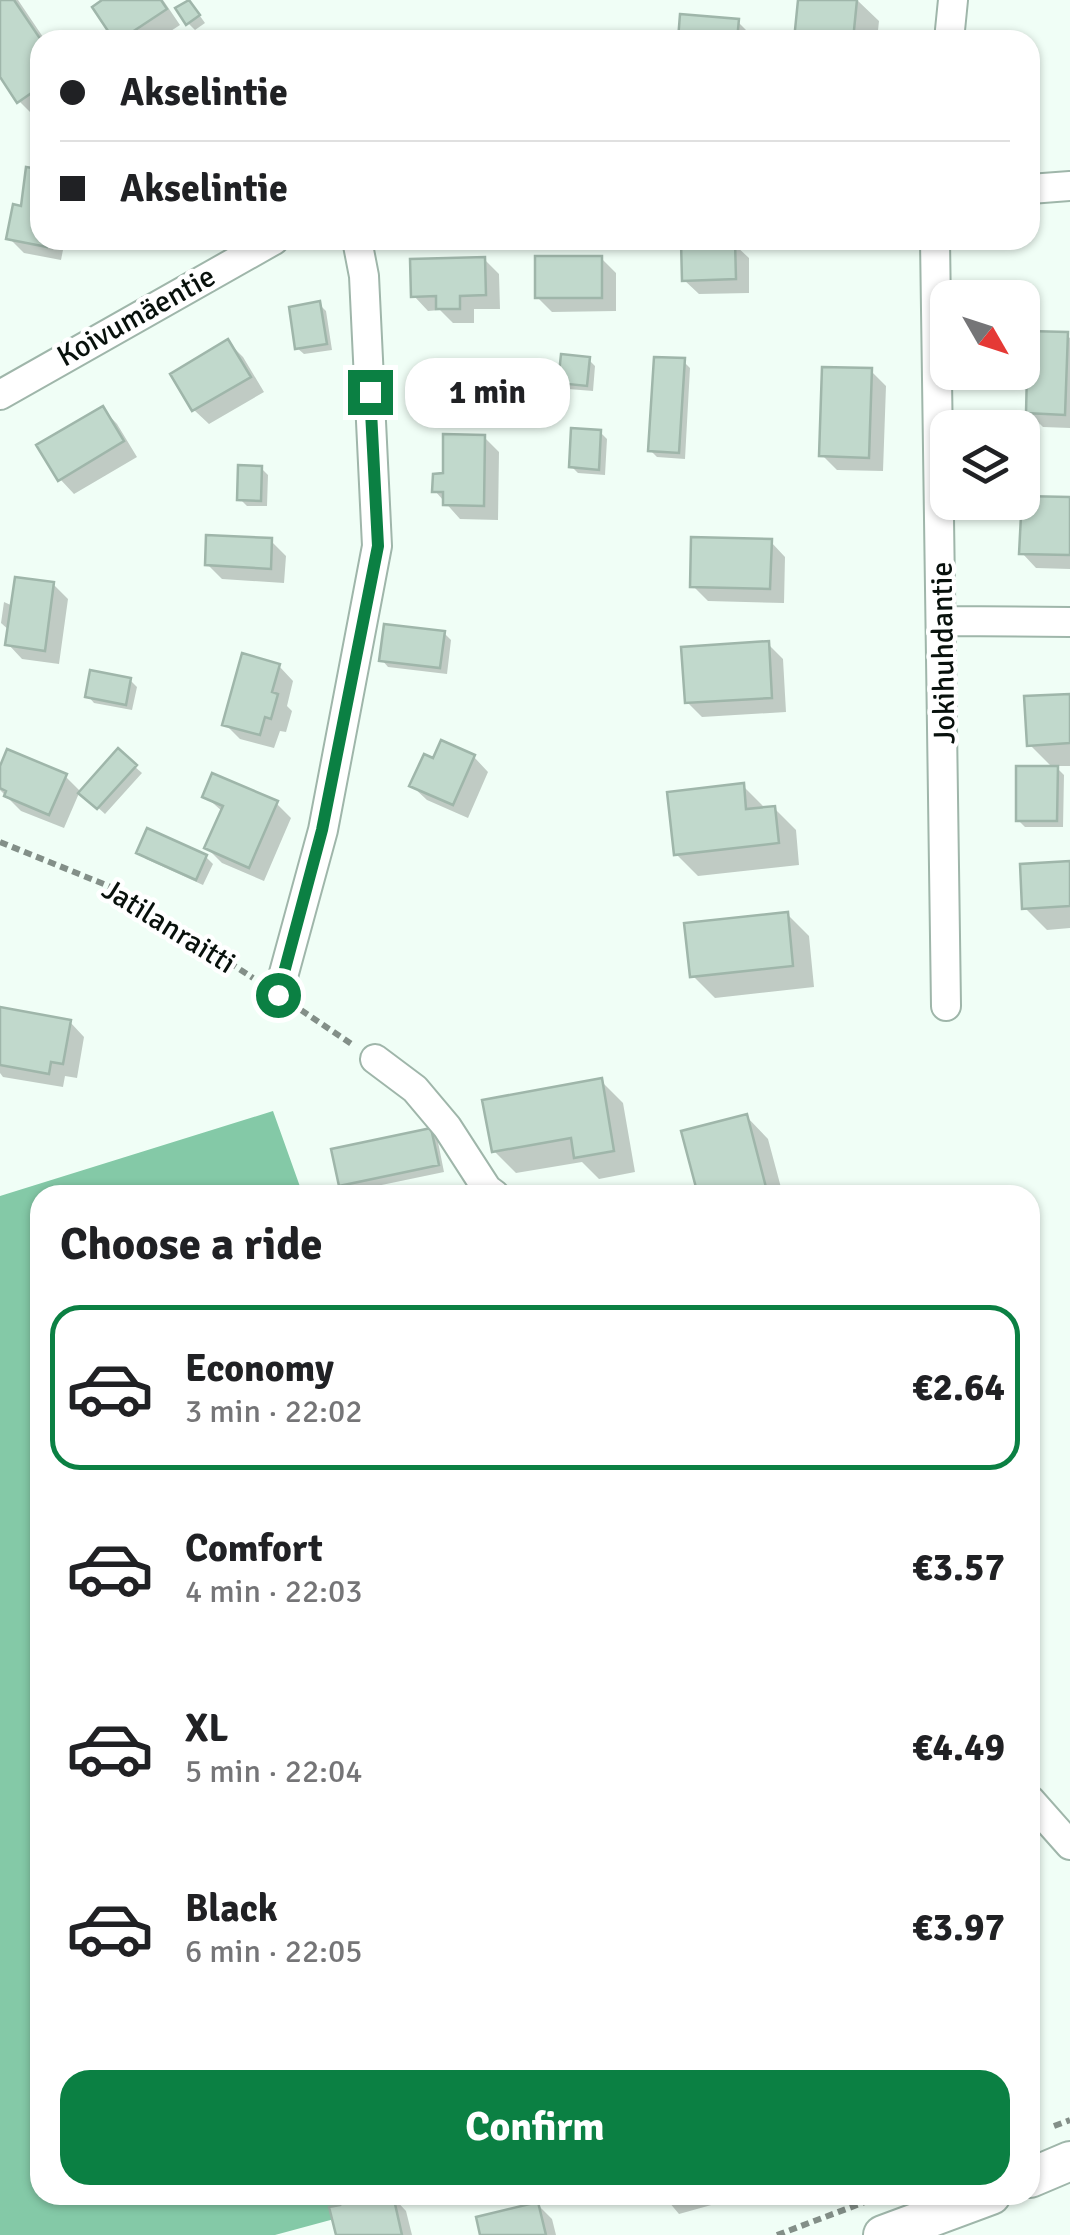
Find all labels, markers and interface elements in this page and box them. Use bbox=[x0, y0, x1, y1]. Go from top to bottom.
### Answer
text: Akselintie bbox=[120, 69, 288, 116]
text: Akselintie bbox=[120, 165, 288, 212]
street label: Koivumäentie bbox=[51, 258, 222, 375]
north arrow bbox=[930, 280, 1040, 390]
map controls bbox=[930, 280, 1040, 520]
callout: 1 min bbox=[405, 357, 570, 427]
route end bbox=[348, 370, 393, 415]
text: 1 min bbox=[449, 373, 526, 412]
button: layers bbox=[930, 410, 1040, 520]
street label: Jokihuhdantie bbox=[923, 561, 964, 745]
street label: Jatilanraitti bbox=[95, 871, 242, 982]
route start bbox=[256, 973, 301, 1018]
text: Choose a ride bbox=[60, 1217, 323, 1272]
icon: car bbox=[65, 1343, 155, 1433]
text: Economy bbox=[185, 1345, 334, 1392]
text: €2.64 bbox=[912, 1364, 1005, 1411]
text: 3 min · 22:02 bbox=[185, 1392, 363, 1431]
icon: car bbox=[65, 1523, 155, 1613]
text: Comfort bbox=[185, 1525, 323, 1572]
text: €3.57 bbox=[912, 1544, 1005, 1591]
text: 4 min · 22:03 bbox=[185, 1572, 363, 1611]
icon: car bbox=[65, 1703, 155, 1793]
text: XL bbox=[185, 1705, 228, 1752]
text: €4.49 bbox=[912, 1724, 1005, 1771]
text: 5 min · 22:04 bbox=[185, 1752, 363, 1791]
icon: car bbox=[65, 1883, 155, 1973]
text: Black bbox=[185, 1885, 278, 1932]
text: €3.97 bbox=[912, 1904, 1005, 1951]
text: 6 min · 22:05 bbox=[185, 1932, 363, 1971]
button: Confirm bbox=[60, 2070, 1010, 2185]

